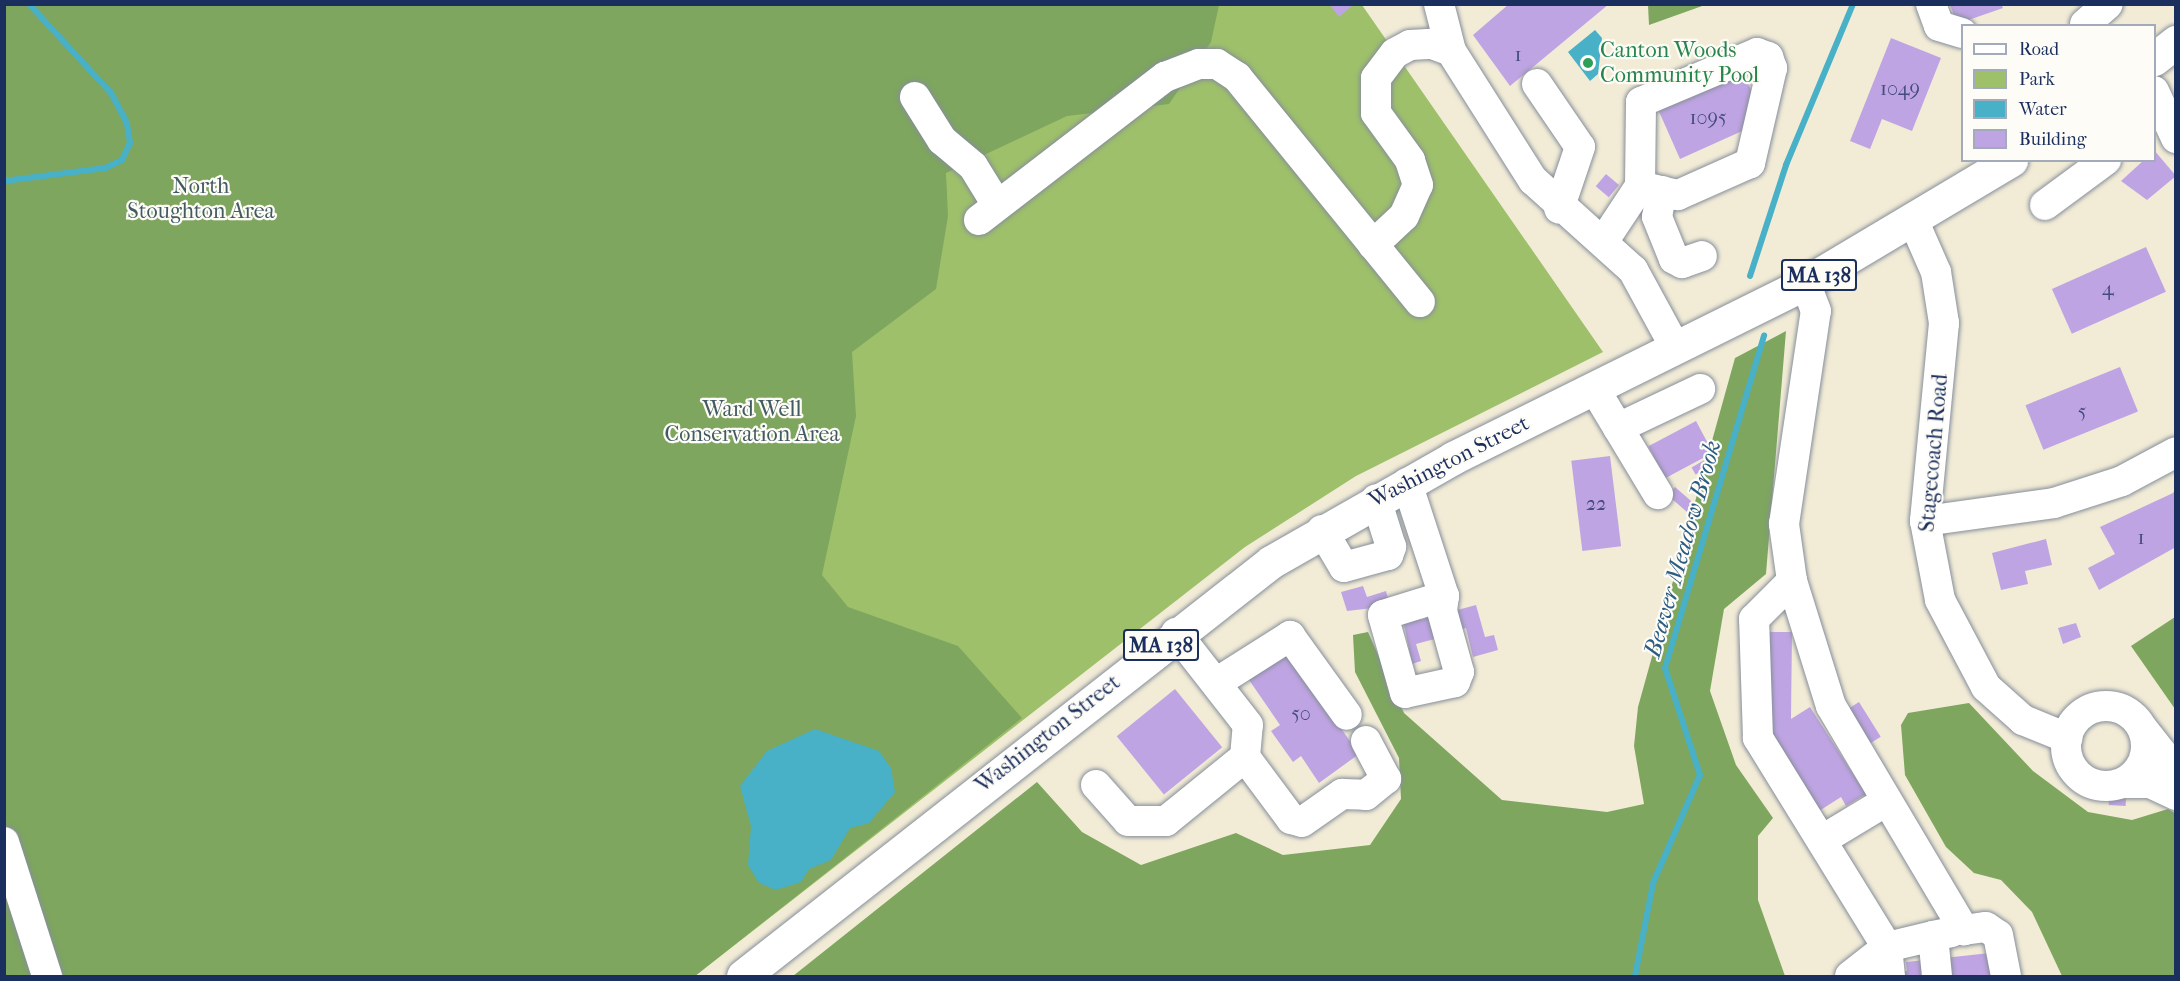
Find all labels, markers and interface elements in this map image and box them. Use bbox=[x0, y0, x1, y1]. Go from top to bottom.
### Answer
legend bbox=[1961, 24, 2156, 162]
place label: Canton Woods Community Pool bbox=[1600, 37, 1759, 88]
text: Road bbox=[2019, 39, 2059, 60]
house number: 1 bbox=[1514, 42, 1522, 66]
marker: Canton Woods Community Pool bbox=[1581, 56, 1595, 70]
text: Park bbox=[2019, 69, 2055, 90]
house number: 1049 bbox=[1880, 76, 1920, 100]
text: Water bbox=[2019, 99, 2067, 120]
house number: 1095 bbox=[1689, 105, 1727, 129]
text: Building bbox=[2019, 129, 2086, 150]
park label: North Stoughton Area bbox=[127, 173, 275, 224]
road number: MA 138 bbox=[1780, 257, 1858, 293]
house number: 4 bbox=[2102, 276, 2114, 300]
street label: Stagecoach Road bbox=[1914, 373, 1954, 533]
park label: Ward Well Conservation Area bbox=[664, 396, 840, 448]
house number: 5 bbox=[2078, 399, 2086, 423]
street label: Washington Street bbox=[1364, 410, 1534, 514]
water label: Beaver Meadow Brook bbox=[1638, 437, 1728, 661]
house number: 22 bbox=[1586, 491, 1606, 515]
house number: 1 bbox=[2137, 525, 2145, 549]
road number: MA 138 bbox=[1122, 627, 1200, 663]
street label: Washington Street bbox=[970, 669, 1126, 799]
house number: 50 bbox=[1291, 701, 1311, 725]

